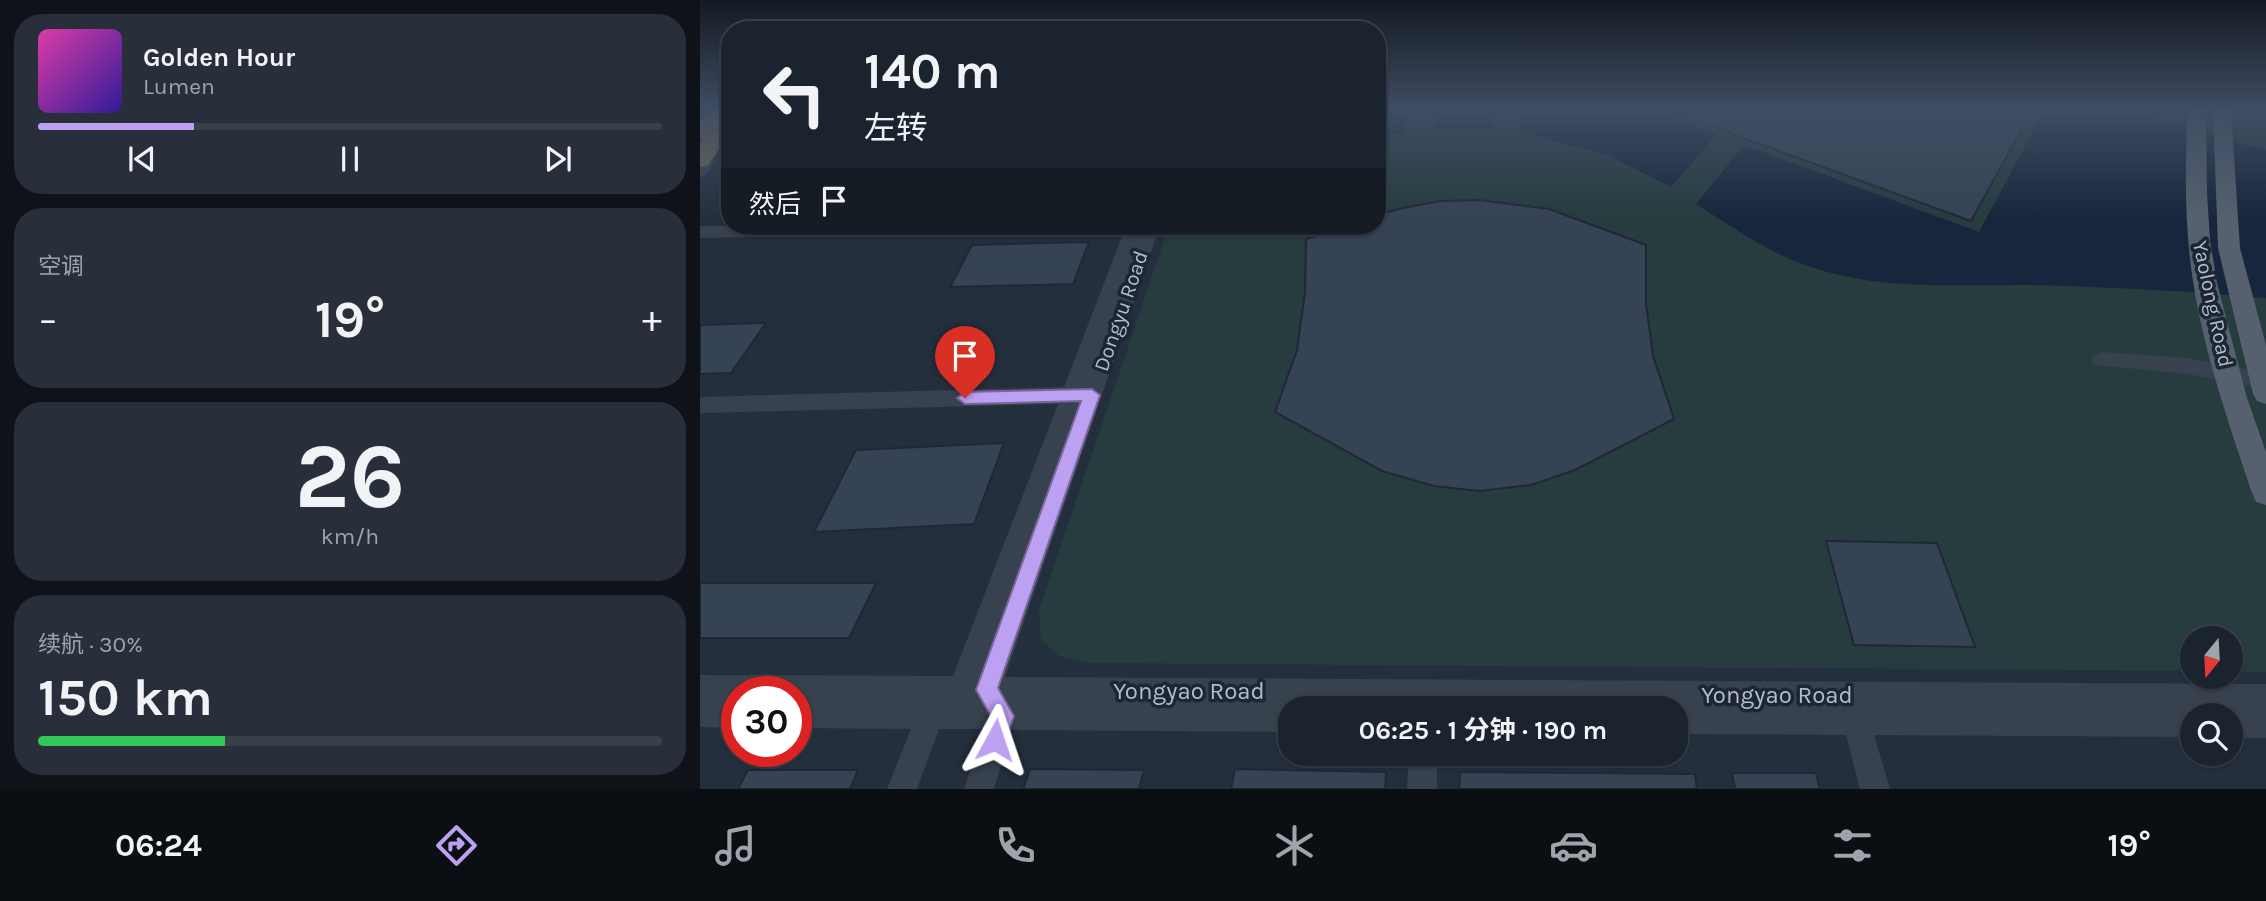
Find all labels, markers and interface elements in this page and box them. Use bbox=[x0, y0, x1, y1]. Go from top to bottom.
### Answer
text: Golden Hour bbox=[143, 42, 295, 73]
text: 140 m bbox=[864, 43, 1001, 100]
icon: left bbox=[749, 49, 840, 140]
text: Lumen bbox=[143, 73, 215, 100]
text: 左转 bbox=[864, 110, 928, 147]
icon: previous bbox=[123, 140, 161, 178]
icon: pause bbox=[331, 140, 369, 178]
icon: next bbox=[539, 140, 577, 178]
icon: arrive bbox=[815, 182, 853, 220]
text: 然后 bbox=[749, 189, 801, 220]
street label: Yaolong Road bbox=[2188, 239, 2238, 369]
street label: Dongyu Road bbox=[1089, 248, 1153, 374]
text: 空调 bbox=[38, 253, 84, 280]
text: 19° bbox=[315, 289, 385, 350]
text: − bbox=[38, 297, 58, 342]
text: + bbox=[642, 297, 662, 342]
pin bbox=[935, 326, 995, 398]
icon: arrive bbox=[946, 337, 984, 375]
text: 26 bbox=[295, 424, 405, 530]
text: km/h bbox=[321, 523, 379, 550]
north arrow bbox=[2180, 626, 2244, 690]
map controls bbox=[2180, 626, 2243, 766]
text: 续航 · 30% bbox=[38, 631, 143, 658]
text: 150 km bbox=[38, 667, 213, 728]
speed limit sign: 30 bbox=[721, 676, 812, 767]
street label: Yongyao Road bbox=[1113, 677, 1265, 705]
street label: Yongyao Road bbox=[1701, 681, 1853, 709]
position arrow bbox=[958, 703, 1032, 777]
button: search bbox=[2180, 703, 2243, 766]
text: 06:25 · 1 分钟 · 190 m bbox=[1359, 715, 1607, 746]
icon: directions bbox=[432, 821, 481, 870]
icon: music bbox=[711, 821, 760, 870]
icon: phone bbox=[991, 821, 1040, 870]
icon: climate bbox=[1270, 821, 1319, 870]
icon: car bbox=[1549, 821, 1598, 870]
icon: filters bbox=[1828, 821, 1877, 870]
text: 06:24 bbox=[115, 827, 202, 864]
text: 19° bbox=[2107, 827, 2151, 864]

